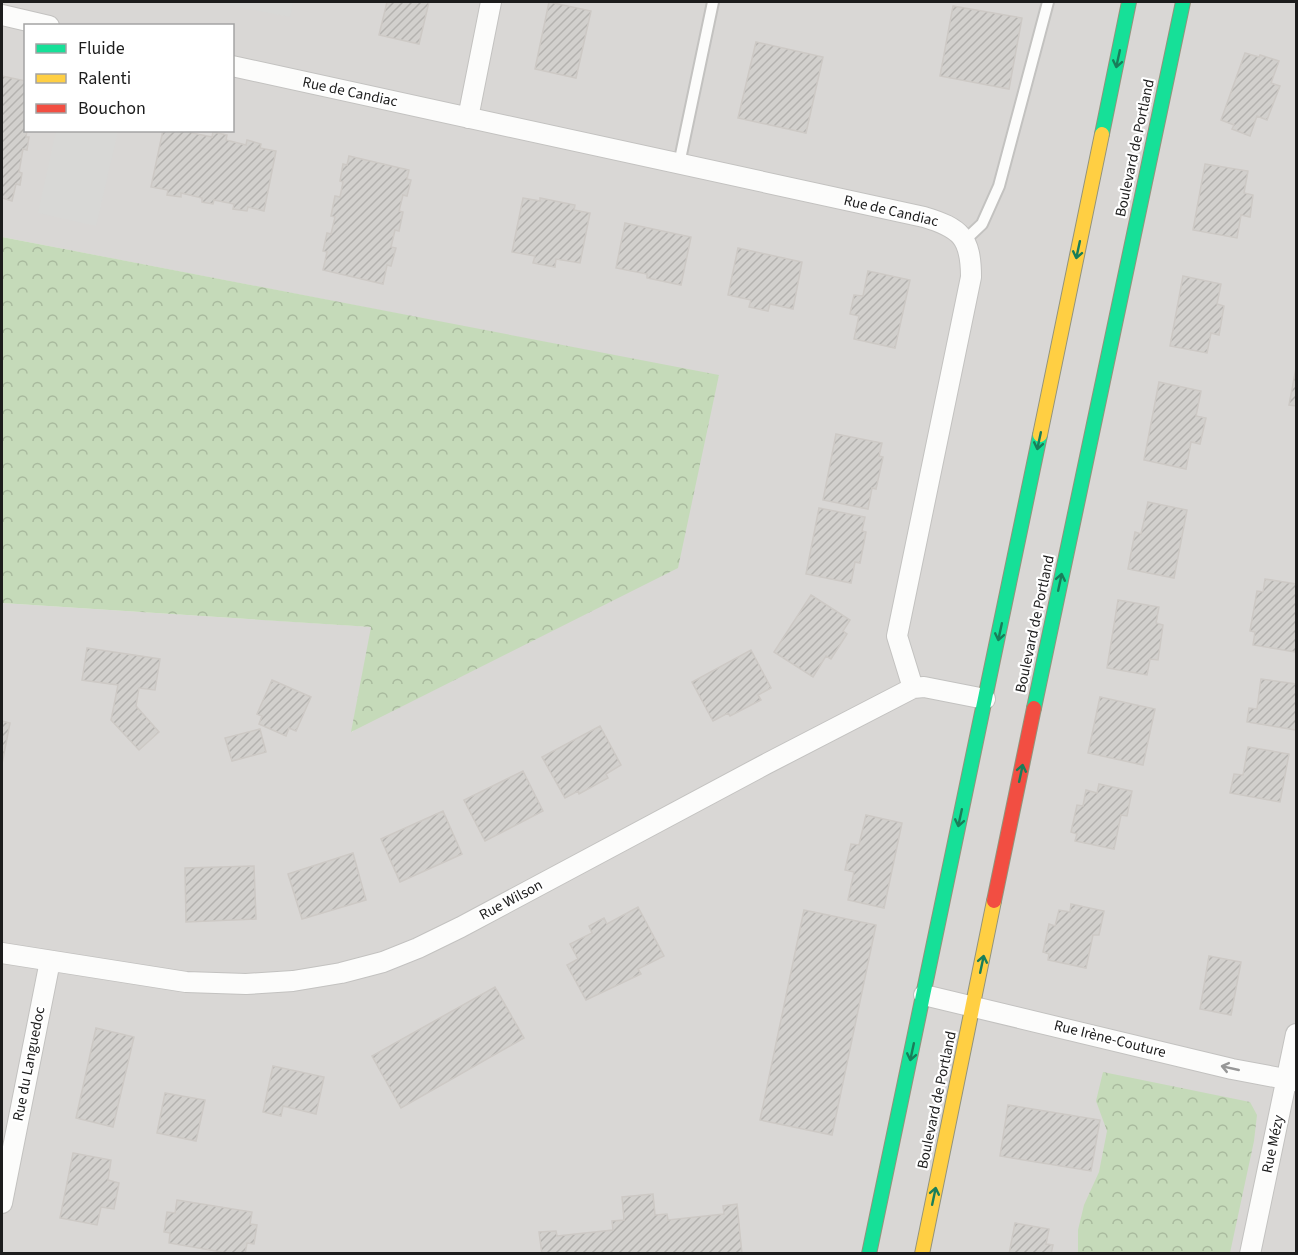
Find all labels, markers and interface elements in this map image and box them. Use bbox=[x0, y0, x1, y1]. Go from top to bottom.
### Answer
legend bbox=[24, 24, 234, 132]
text: Fluide bbox=[78, 36, 125, 61]
one-way arrow bbox=[1112, 49, 1123, 68]
text: Ralenti bbox=[78, 66, 131, 91]
street label: Rue de Candiac bbox=[301, 72, 400, 112]
street label: Boulevard de Portland bbox=[1110, 77, 1160, 219]
text: Bouchon bbox=[78, 96, 146, 121]
street label: Rue de Candiac bbox=[842, 190, 941, 232]
one-way arrow bbox=[1072, 240, 1084, 259]
one-way arrow bbox=[1033, 431, 1044, 450]
street label: Boulevard de Portland bbox=[1010, 553, 1060, 695]
one-way arrow bbox=[1055, 573, 1066, 592]
one-way arrow bbox=[993, 622, 1005, 641]
one-way arrow bbox=[1016, 764, 1027, 783]
one-way arrow bbox=[954, 809, 966, 828]
street label: Rue Wilson bbox=[476, 875, 546, 925]
one-way arrow bbox=[976, 955, 988, 974]
street label: Rue du Languedoc bbox=[8, 1005, 50, 1123]
street label: Rue Irène-Couture bbox=[1052, 1015, 1168, 1063]
street label: Boulevard de Portland bbox=[912, 1029, 962, 1171]
one-way arrow bbox=[906, 1041, 917, 1061]
one-way arrow bbox=[1220, 1062, 1239, 1074]
street label: Rue Mézy bbox=[1257, 1113, 1289, 1175]
one-way arrow bbox=[929, 1187, 940, 1206]

